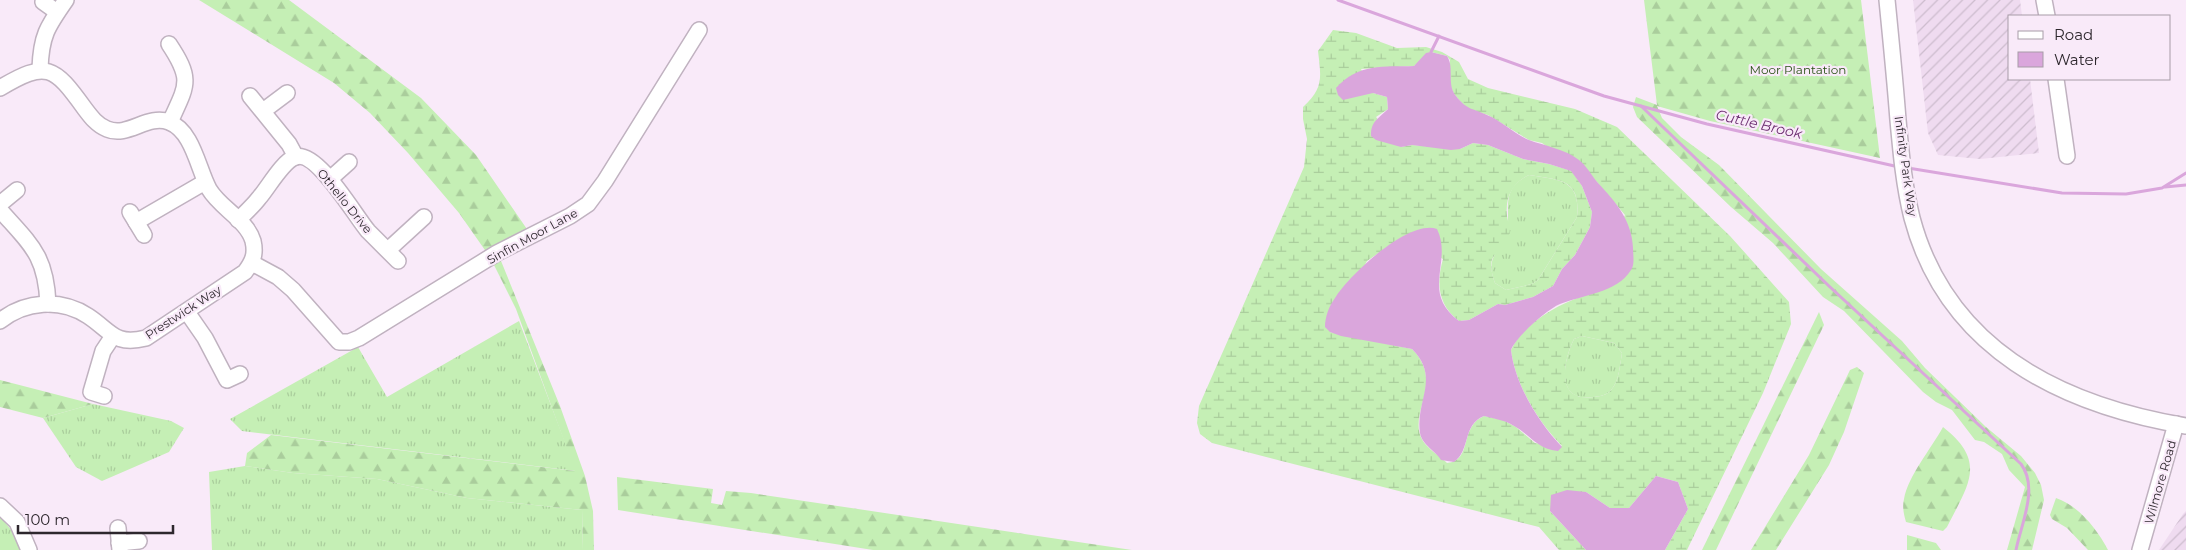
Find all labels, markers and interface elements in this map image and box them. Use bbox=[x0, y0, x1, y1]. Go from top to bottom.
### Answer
legend bbox=[2008, 15, 2171, 80]
text: Road bbox=[2054, 25, 2093, 44]
text: Water bbox=[2054, 50, 2100, 69]
park label: Moor Plantation bbox=[1750, 62, 1846, 77]
water label: Cuttle Brook bbox=[1714, 105, 1805, 143]
street label: Infinity Park Way bbox=[1892, 115, 1921, 218]
street label: Othello Drive bbox=[314, 166, 376, 236]
street label: Sinfin Moor Lane bbox=[484, 205, 580, 267]
street label: Prestwick Way bbox=[142, 282, 224, 342]
street label: Wilmore Road bbox=[2141, 438, 2179, 526]
scale bar bbox=[18, 502, 172, 534]
text: 100 m bbox=[25, 510, 70, 529]

